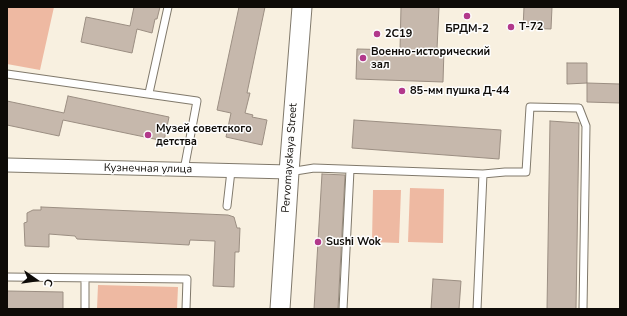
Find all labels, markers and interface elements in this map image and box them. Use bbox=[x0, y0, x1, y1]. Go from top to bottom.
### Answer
marker: БРДМ-2 bbox=[462, 11, 472, 21]
place label: Т-72 bbox=[519, 20, 543, 34]
place label: БРДМ-2 bbox=[445, 22, 489, 36]
marker: Т-72 bbox=[506, 22, 516, 32]
place label: 2С19 bbox=[385, 27, 412, 41]
marker: 2С19 bbox=[372, 29, 382, 39]
place label: Военно-исторический зал bbox=[371, 45, 490, 71]
marker: Военно-исторический зал bbox=[358, 53, 368, 63]
place label: 85-мм пушка Д-44 bbox=[410, 84, 509, 98]
marker: 85-мм пушка Д-44 bbox=[397, 86, 407, 96]
street label: Pervomayskaya Street bbox=[280, 103, 300, 213]
place label: Музей советского детства bbox=[156, 122, 252, 148]
marker: Музей советского детства bbox=[143, 130, 153, 140]
street label: Кузнечная улица bbox=[104, 162, 192, 176]
place label: Sushi Wok bbox=[326, 235, 381, 249]
marker: Sushi Wok bbox=[313, 237, 323, 247]
north arrow bbox=[16, 260, 56, 300]
text: С bbox=[40, 277, 56, 288]

